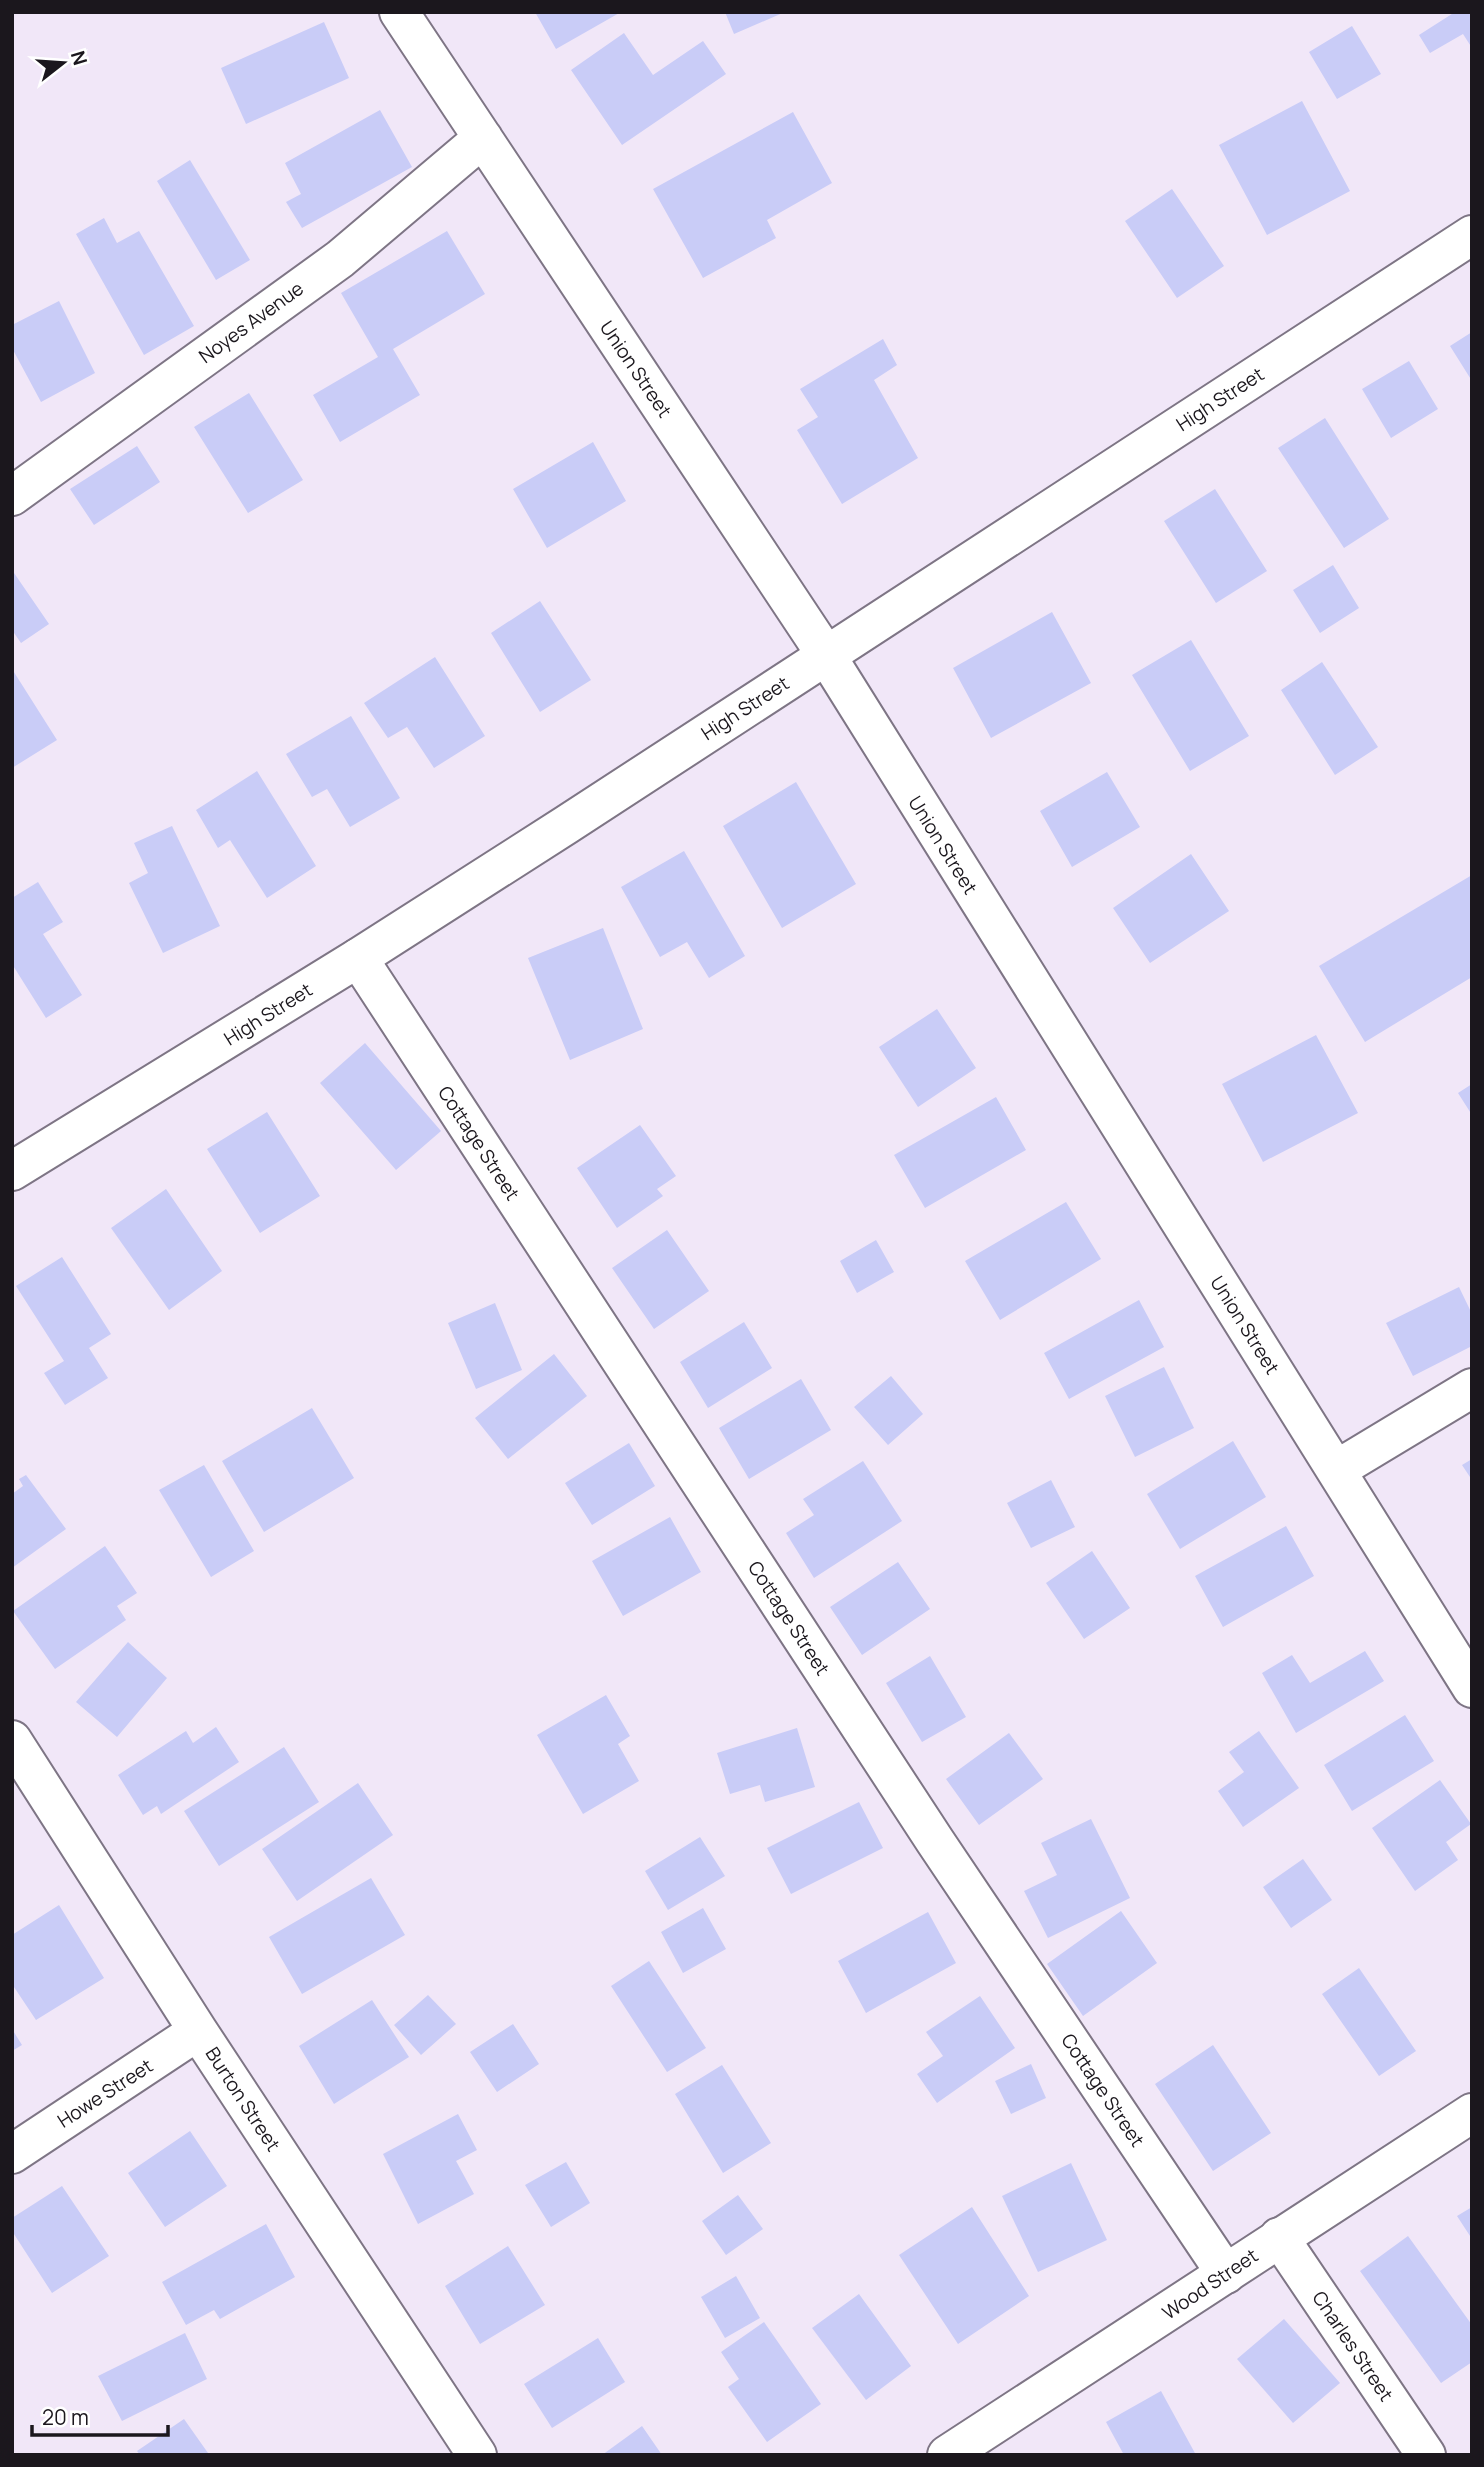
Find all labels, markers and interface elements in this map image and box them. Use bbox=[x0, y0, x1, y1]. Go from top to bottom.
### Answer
north arrow bbox=[28, 28, 98, 98]
text: N bbox=[65, 48, 94, 68]
street label: Noyes Avenue bbox=[193, 275, 309, 369]
street label: Union Street bbox=[594, 316, 678, 422]
street label: High Street bbox=[1171, 361, 1269, 437]
street label: High Street bbox=[696, 670, 794, 746]
street label: Union Street bbox=[903, 791, 983, 899]
street label: High Street bbox=[219, 977, 317, 1051]
street label: Cottage Street bbox=[432, 1081, 526, 1205]
street label: Union Street bbox=[1205, 1271, 1285, 1379]
street label: Cottage Street bbox=[742, 1556, 836, 1680]
street label: Cottage Street bbox=[1055, 2028, 1151, 2152]
street label: Burton Street bbox=[200, 2042, 286, 2156]
street label: Howe Street bbox=[52, 2052, 158, 2134]
street label: Wood Street bbox=[1157, 2242, 1263, 2326]
street label: Charles Street bbox=[1307, 2286, 1399, 2406]
scale bar bbox=[32, 2394, 168, 2438]
text: 20 m bbox=[42, 2403, 89, 2431]

